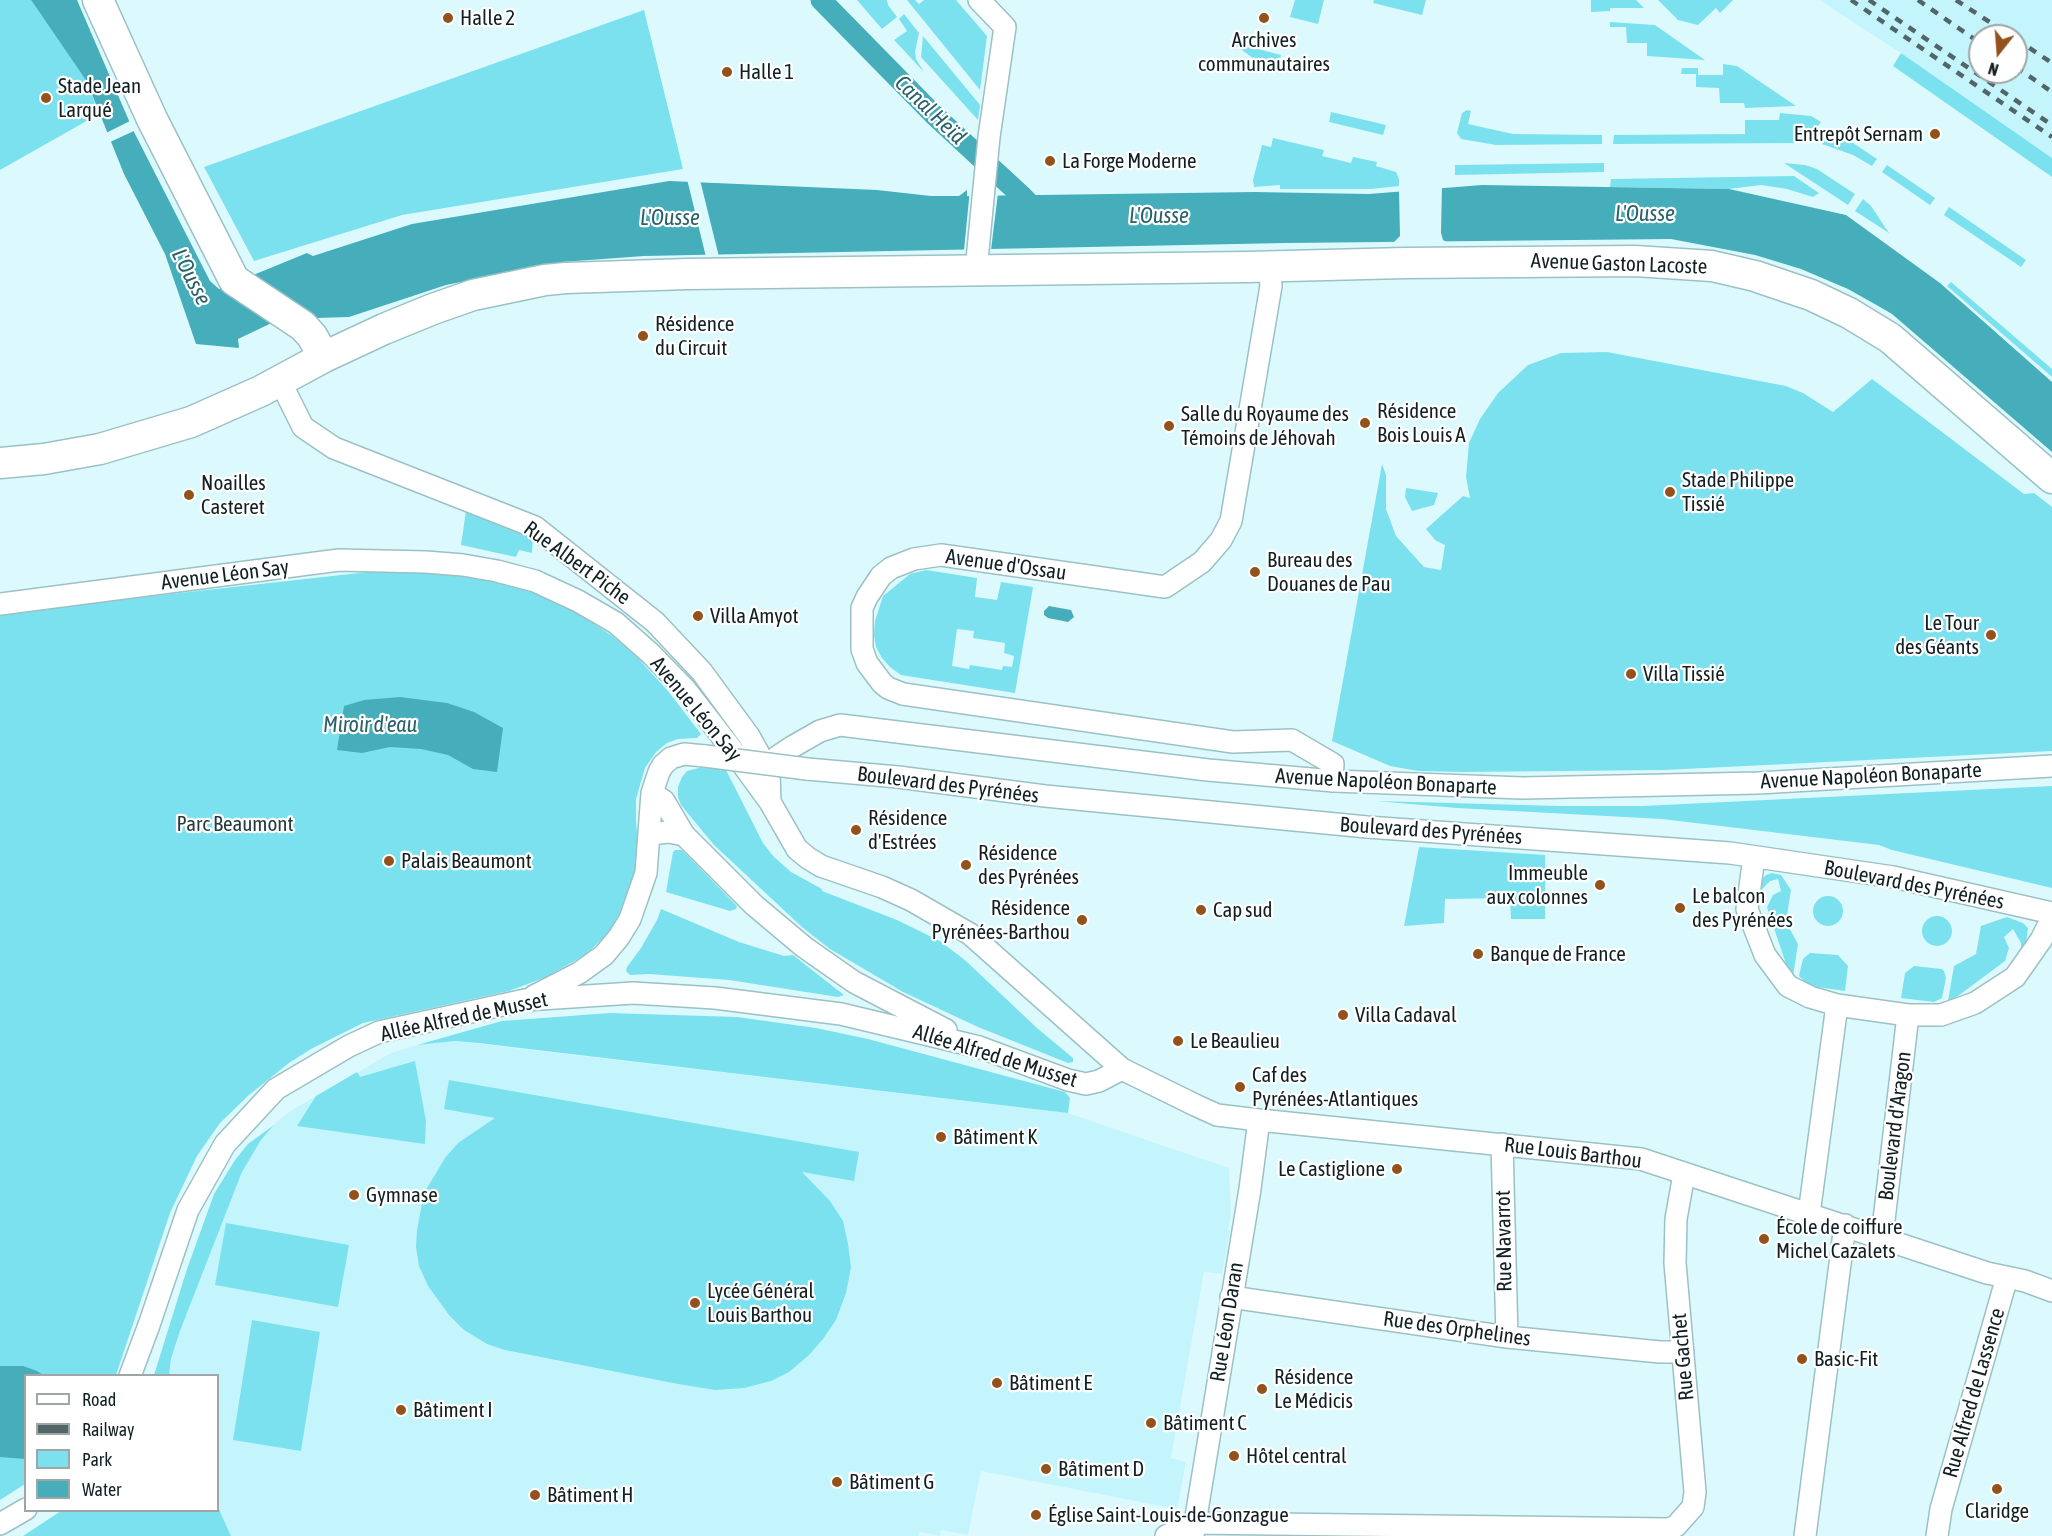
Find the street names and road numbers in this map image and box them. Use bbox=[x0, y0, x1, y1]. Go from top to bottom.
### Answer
street label: Avenue Gaston Lacoste bbox=[1530, 248, 1708, 280]
street label: Rue Albert Piche bbox=[519, 516, 635, 610]
street label: Avenue d'Ossau bbox=[944, 544, 1068, 586]
street label: Avenue Léon Say bbox=[160, 555, 290, 595]
street label: Avenue Léon Say bbox=[645, 652, 747, 766]
street label: Avenue Napoléon Bonaparte bbox=[1760, 758, 1982, 794]
street label: Boulevard des Pyrénées bbox=[856, 761, 1040, 809]
street label: Avenue Napoléon Bonaparte bbox=[1275, 764, 1497, 800]
street label: Boulevard des Pyrénées bbox=[1339, 812, 1523, 850]
street label: Boulevard des Pyrénées bbox=[1822, 855, 2006, 915]
street label: Allée Alfred de Musset bbox=[378, 987, 550, 1047]
street label: Allée Alfred de Musset bbox=[910, 1019, 1080, 1093]
street label: Boulevard d'Aragon bbox=[1873, 1050, 1917, 1202]
street label: Rue Louis Barthou bbox=[1503, 1132, 1643, 1174]
street label: Rue Navarrot bbox=[1491, 1190, 1517, 1292]
street label: Rue Léon Daran bbox=[1205, 1260, 1249, 1384]
street label: Rue Alfred de Lassence bbox=[1938, 1305, 2010, 1481]
street label: Rue des Orphelines bbox=[1382, 1306, 1532, 1352]
street label: Rue Gachet bbox=[1667, 1312, 1699, 1402]

